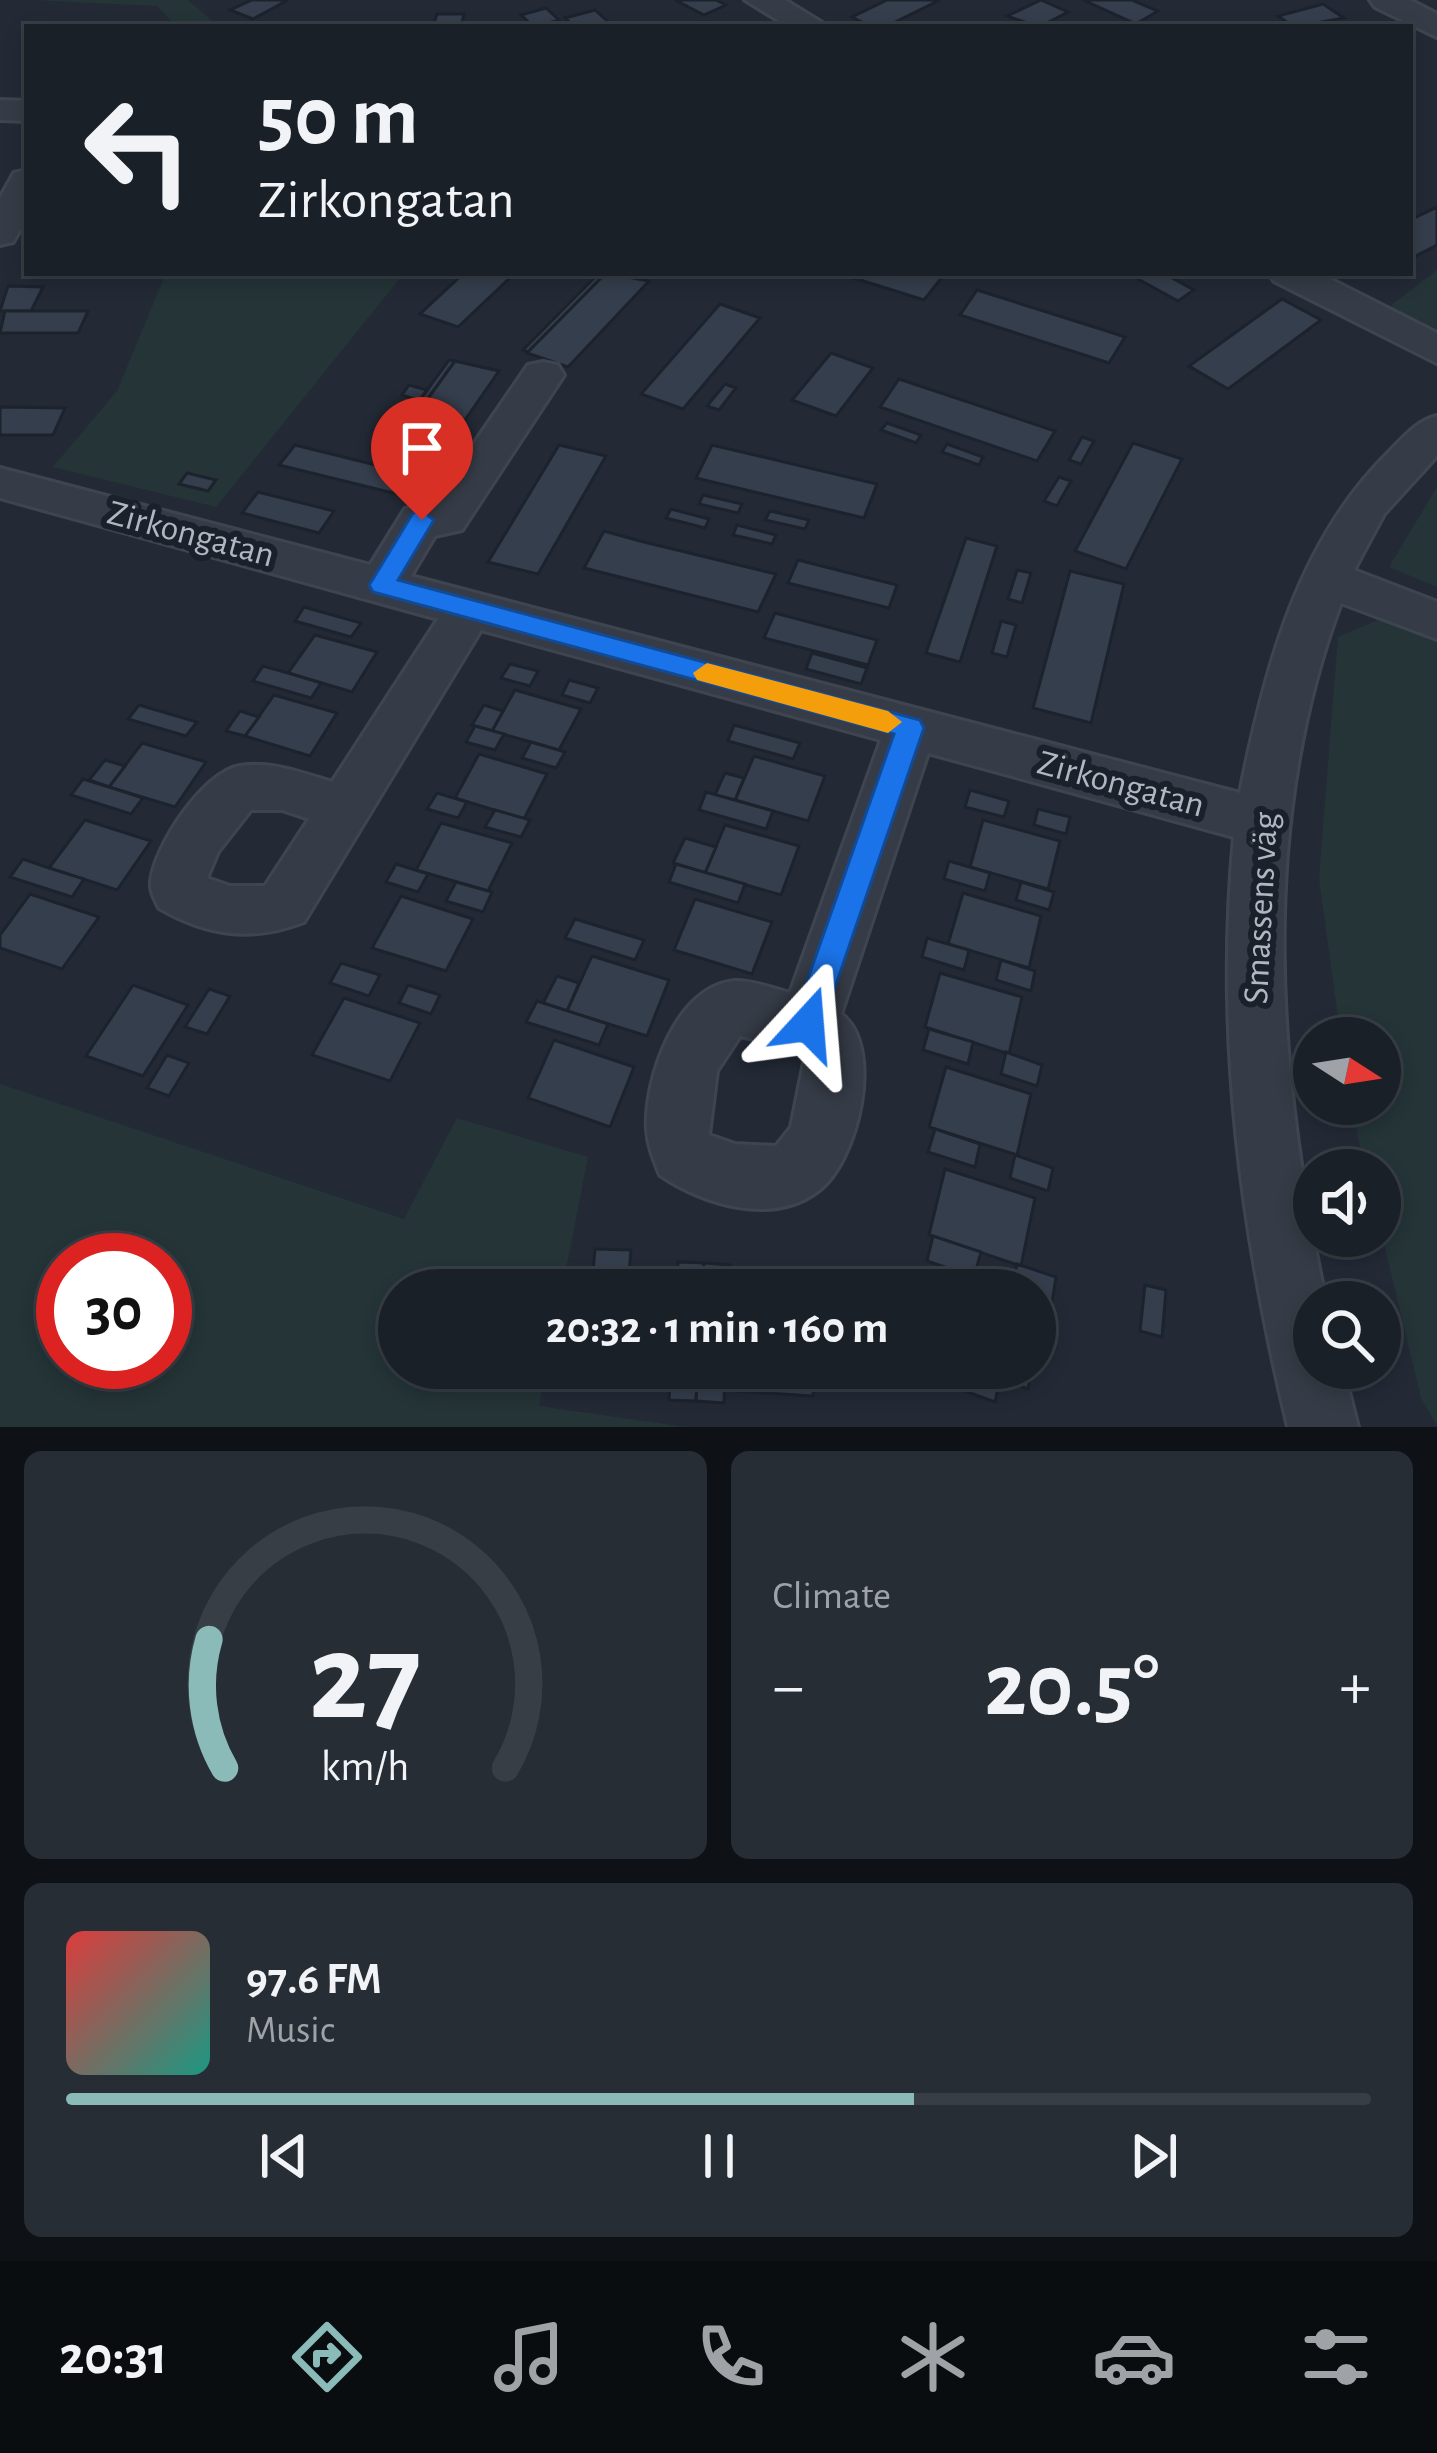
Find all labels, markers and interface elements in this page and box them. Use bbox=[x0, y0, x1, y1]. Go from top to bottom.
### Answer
icon: left bbox=[60, 72, 216, 228]
text: 50 m bbox=[258, 76, 419, 160]
text: Zirkongatan bbox=[258, 174, 515, 228]
pin bbox=[371, 397, 473, 520]
icon: arrive bbox=[389, 415, 455, 481]
street label: Zirkongatan bbox=[104, 494, 278, 574]
street label: Zirkongatan bbox=[1034, 744, 1208, 824]
street label: Smassens väg bbox=[1238, 811, 1284, 1005]
position arrow bbox=[745, 961, 871, 1087]
north arrow bbox=[1293, 1017, 1401, 1125]
map controls bbox=[1293, 1017, 1401, 1389]
button: sound bbox=[1293, 1149, 1401, 1257]
speed limit sign: 30 bbox=[36, 1233, 192, 1389]
button: search bbox=[1293, 1281, 1401, 1389]
text: 20:32 · 1 min · 160 m bbox=[546, 1306, 888, 1351]
text: Climate bbox=[773, 1577, 891, 1616]
text: 27 bbox=[309, 1617, 422, 1742]
text: 20.5° bbox=[984, 1642, 1159, 1732]
text: − bbox=[773, 1654, 804, 1720]
text: + bbox=[1339, 1654, 1371, 1720]
text: km/h bbox=[321, 1746, 409, 1789]
text: 97.6 FM bbox=[246, 1957, 382, 2002]
text: Music bbox=[246, 2011, 335, 2050]
icon: previous bbox=[251, 2123, 317, 2189]
icon: pause bbox=[686, 2123, 752, 2189]
icon: next bbox=[1121, 2123, 1187, 2189]
icon: directions bbox=[285, 2315, 369, 2399]
icon: music bbox=[487, 2315, 571, 2399]
icon: phone bbox=[689, 2315, 773, 2399]
icon: climate bbox=[891, 2315, 975, 2399]
icon: car bbox=[1092, 2315, 1176, 2399]
icon: filters bbox=[1294, 2315, 1378, 2399]
text: 20:31 bbox=[59, 2330, 168, 2384]

